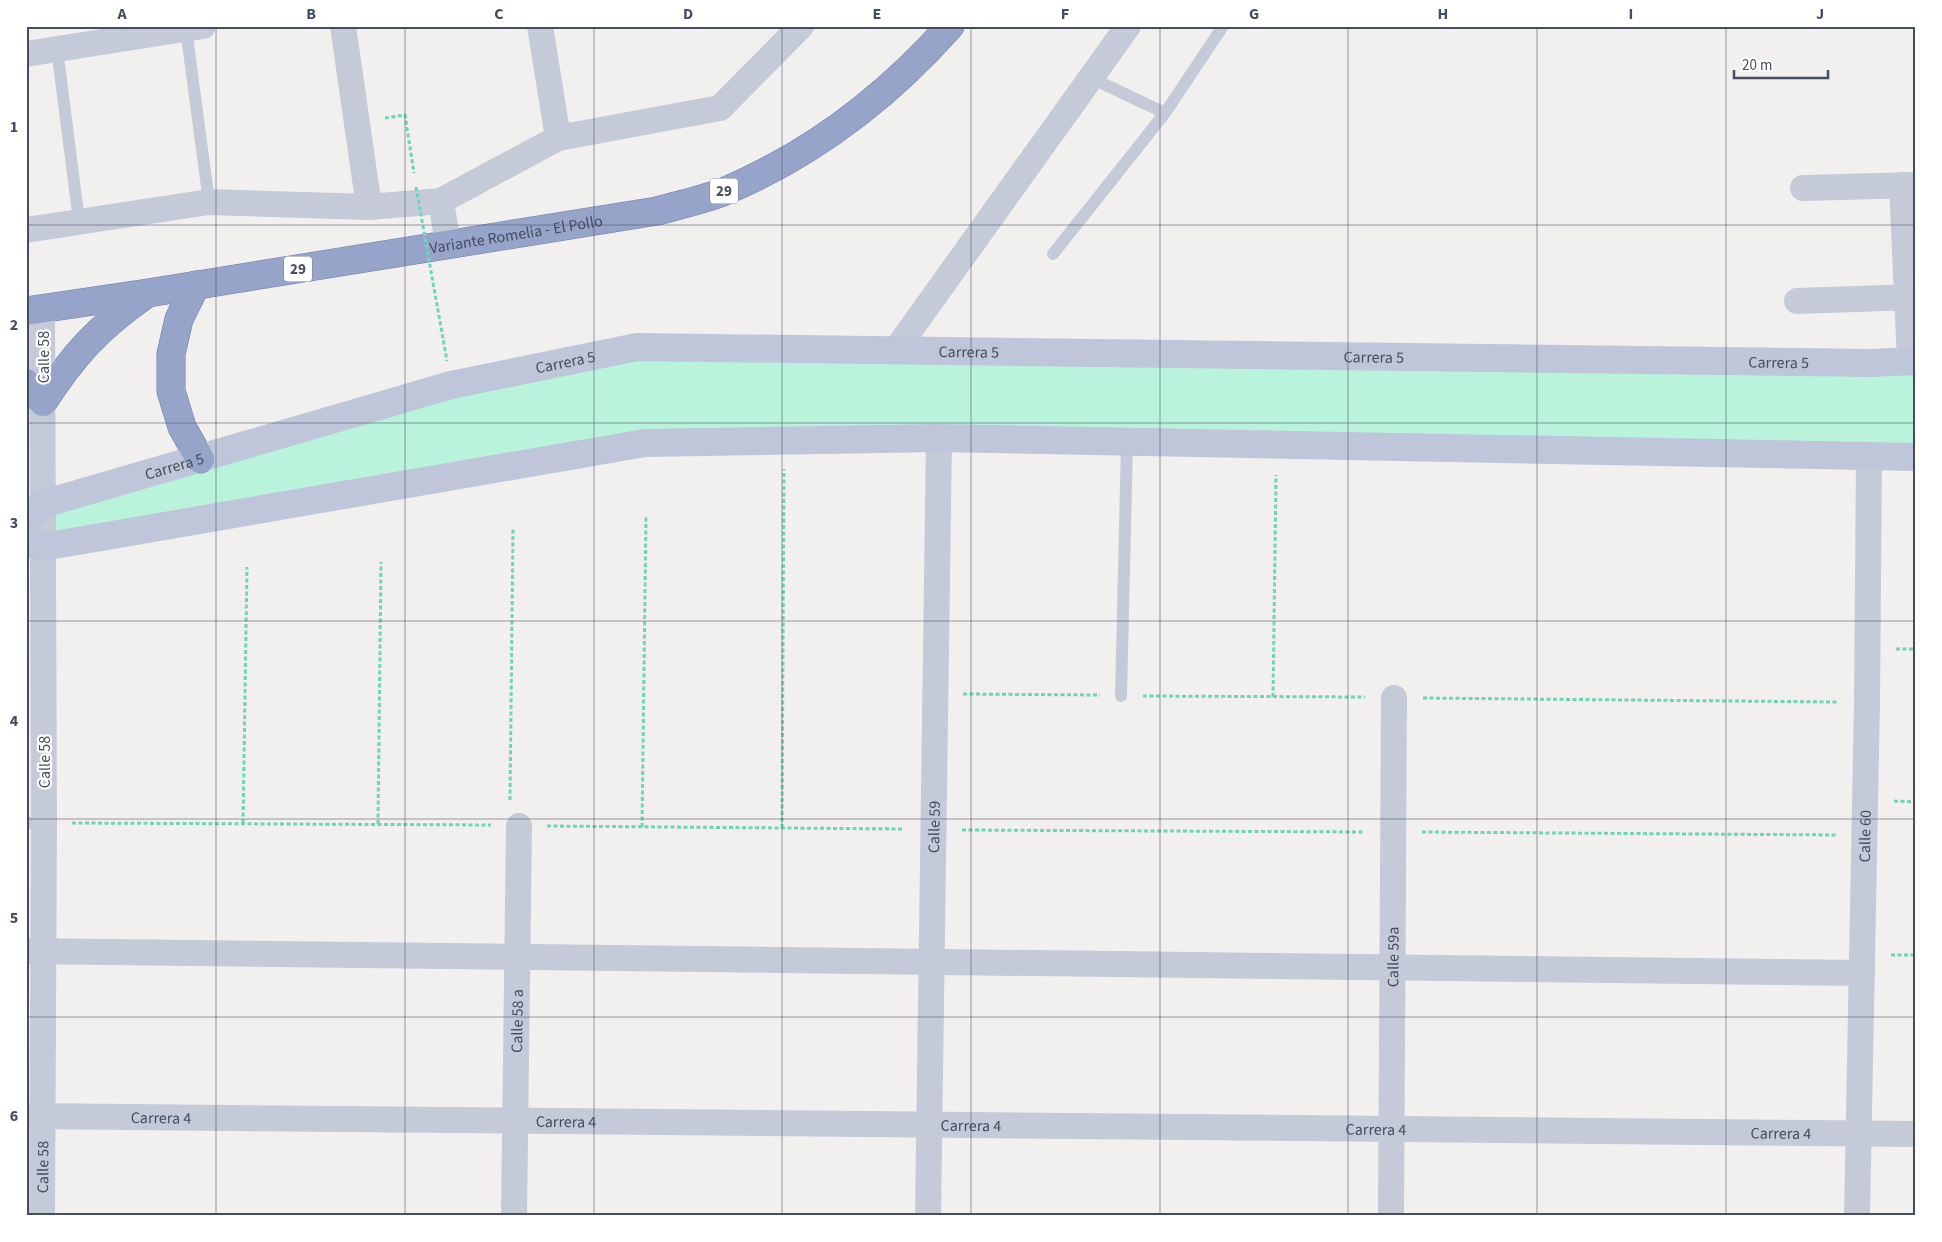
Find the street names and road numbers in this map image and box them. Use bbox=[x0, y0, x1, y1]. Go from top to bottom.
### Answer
road number: 29 bbox=[710, 178, 738, 204]
street label: Variante Romelia - El Pollo bbox=[428, 210, 604, 259]
road number: 29 bbox=[284, 256, 312, 282]
street label: Calle 58 bbox=[33, 331, 55, 383]
street label: Carrera 5 bbox=[938, 341, 999, 364]
street label: Carrera 5 bbox=[534, 346, 597, 379]
street label: Carrera 5 bbox=[1343, 346, 1404, 369]
street label: Carrera 5 bbox=[1748, 351, 1809, 374]
street label: Carrera 5 bbox=[142, 448, 207, 486]
street label: Calle 58 bbox=[34, 736, 56, 788]
street label: Calle 59 bbox=[923, 801, 946, 853]
street label: Calle 60 bbox=[1854, 810, 1877, 863]
street label: Calle 59a bbox=[1382, 927, 1405, 987]
street label: Calle 58 a bbox=[506, 989, 529, 1053]
street label: Carrera 4 bbox=[131, 1107, 191, 1130]
street label: Carrera 4 bbox=[536, 1111, 596, 1133]
street label: Carrera 4 bbox=[941, 1115, 1001, 1137]
street label: Carrera 4 bbox=[1346, 1119, 1406, 1141]
street label: Carrera 4 bbox=[1751, 1122, 1811, 1145]
street label: Calle 58 bbox=[32, 1141, 54, 1193]

